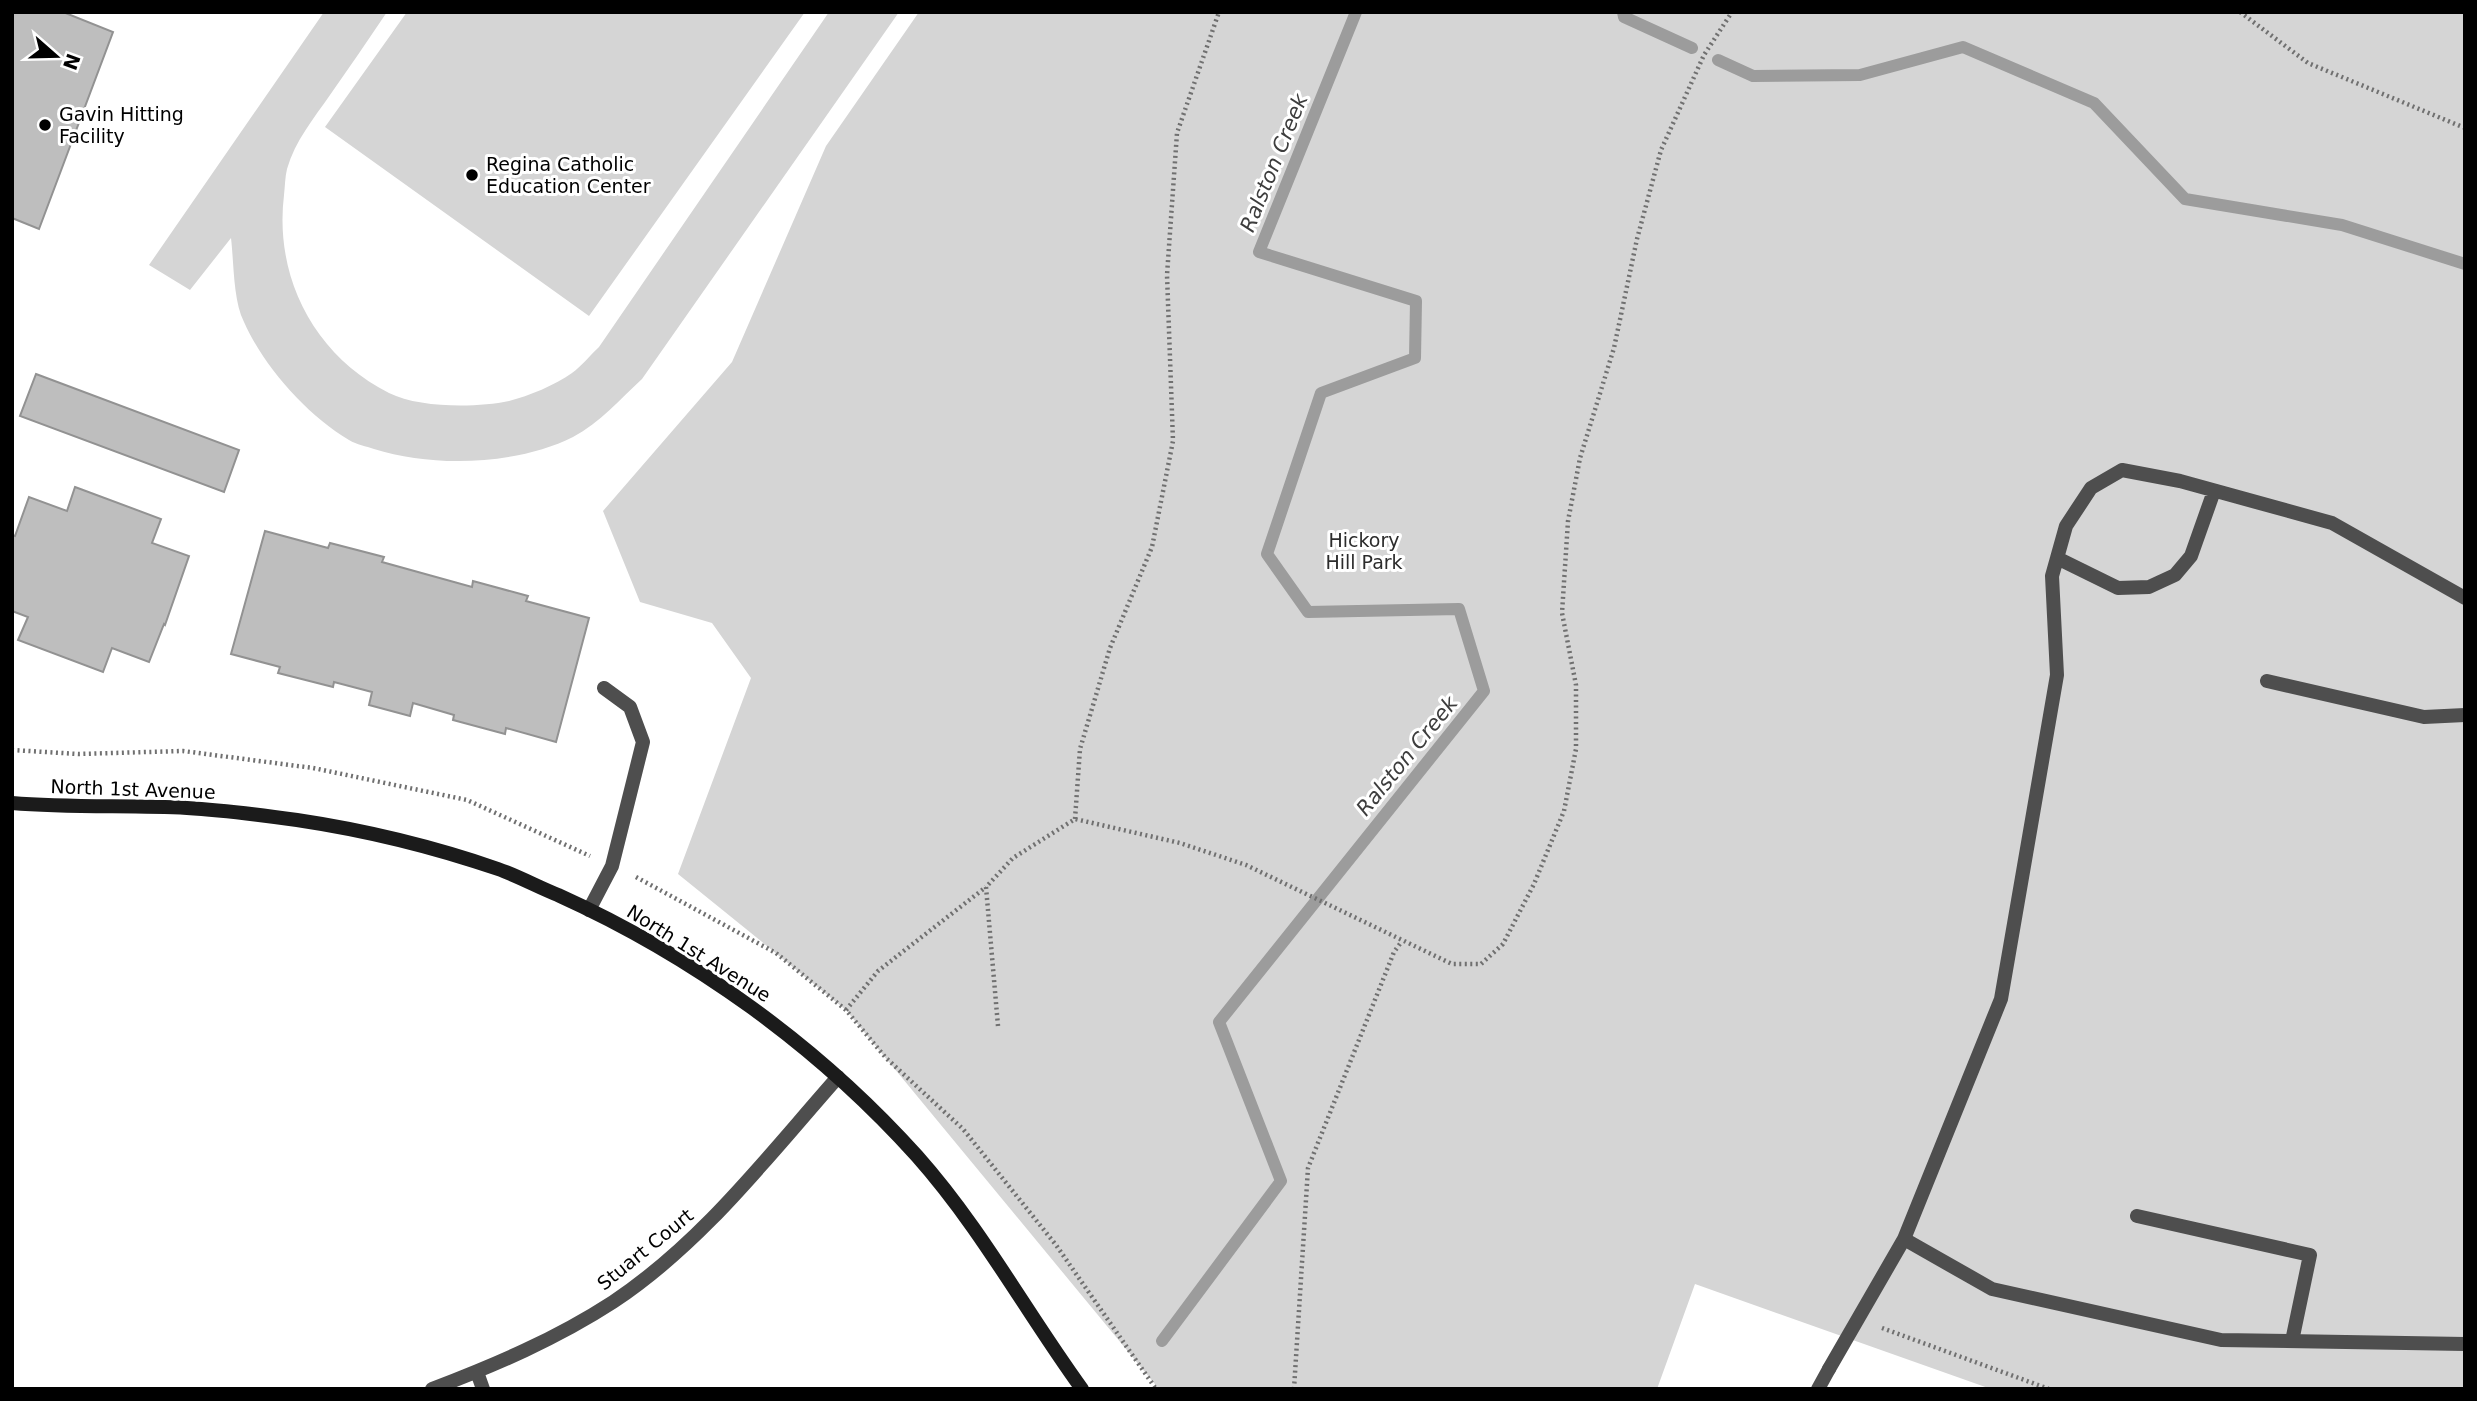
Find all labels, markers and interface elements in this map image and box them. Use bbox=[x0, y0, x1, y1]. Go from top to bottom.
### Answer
north arrow bbox=[21, 21, 91, 91]
text: N bbox=[59, 51, 85, 73]
water label: Ralston Creek bbox=[1235, 90, 1313, 235]
place label: Gavin Hitting Facility bbox=[59, 103, 184, 147]
marker: Gavin Hitting Facility bbox=[37, 117, 53, 133]
place label: Regina Catholic Education Center bbox=[486, 153, 651, 197]
marker: Regina Catholic Education Center bbox=[464, 167, 480, 183]
park label: Hickory Hill Park bbox=[1325, 529, 1403, 573]
water label: Ralston Creek bbox=[1352, 691, 1463, 821]
street label: North 1st Avenue bbox=[50, 775, 216, 803]
street label: North 1st Avenue bbox=[623, 900, 775, 1006]
street label: Stuart Court bbox=[593, 1204, 697, 1294]

